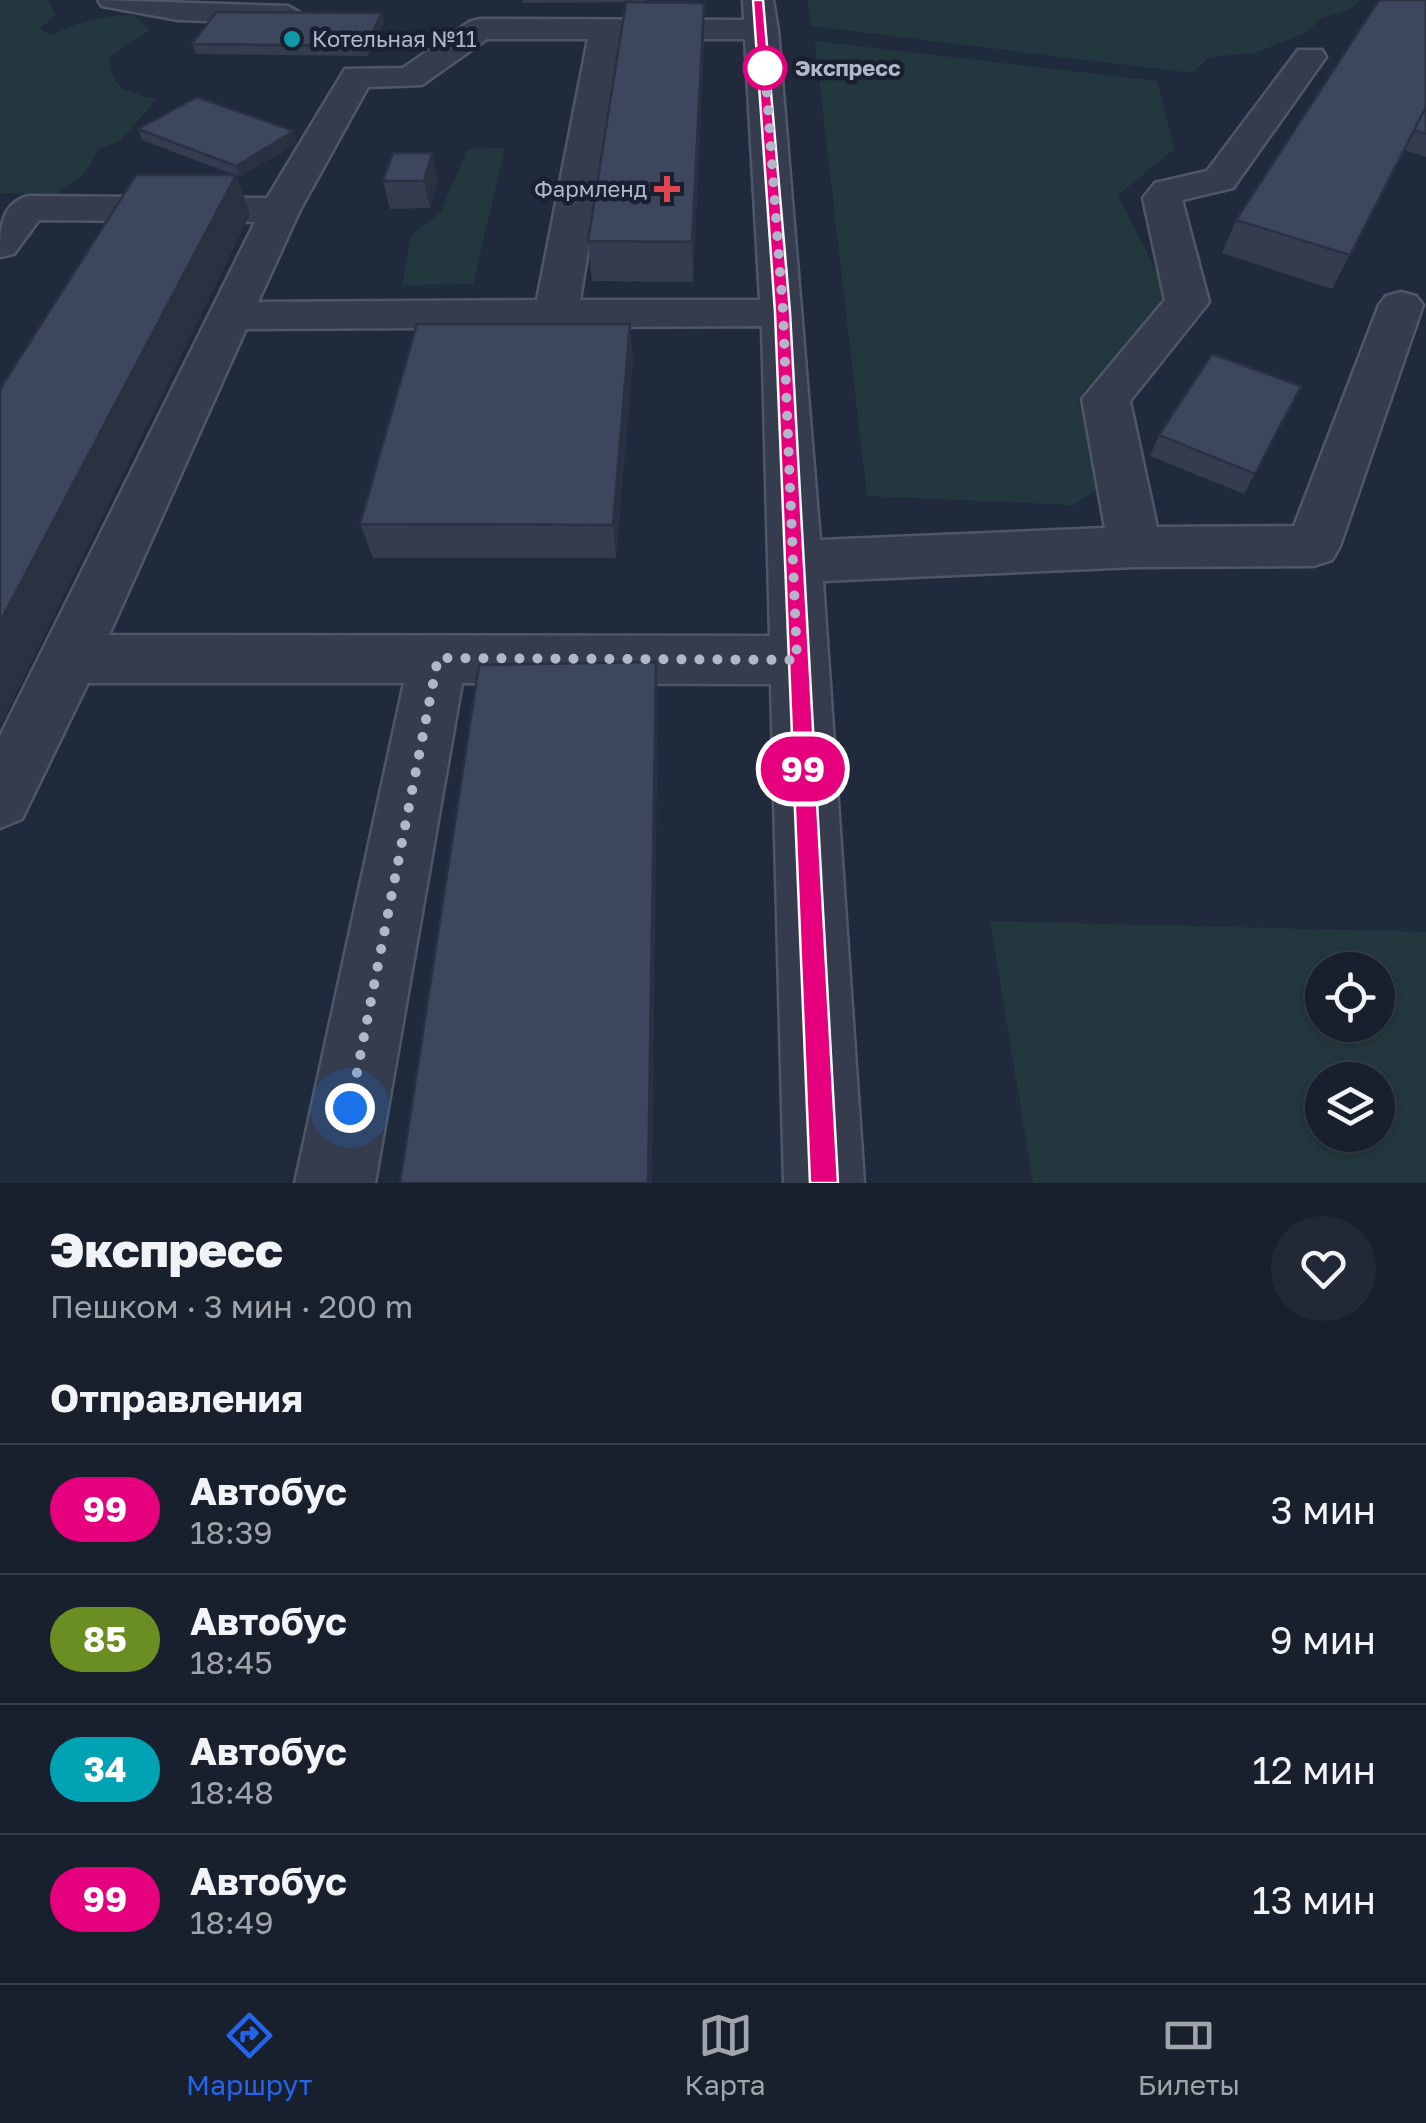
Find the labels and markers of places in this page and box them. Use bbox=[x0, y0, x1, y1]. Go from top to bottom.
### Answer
place label: Котельная №11 bbox=[312, 25, 477, 52]
marker: Котельная №11 bbox=[281, 28, 303, 50]
marker: Экспресс bbox=[744, 47, 786, 89]
place label: Экспресс bbox=[795, 54, 901, 81]
place label: Фармленд bbox=[534, 175, 647, 202]
marker: Фармленд bbox=[656, 178, 678, 200]

